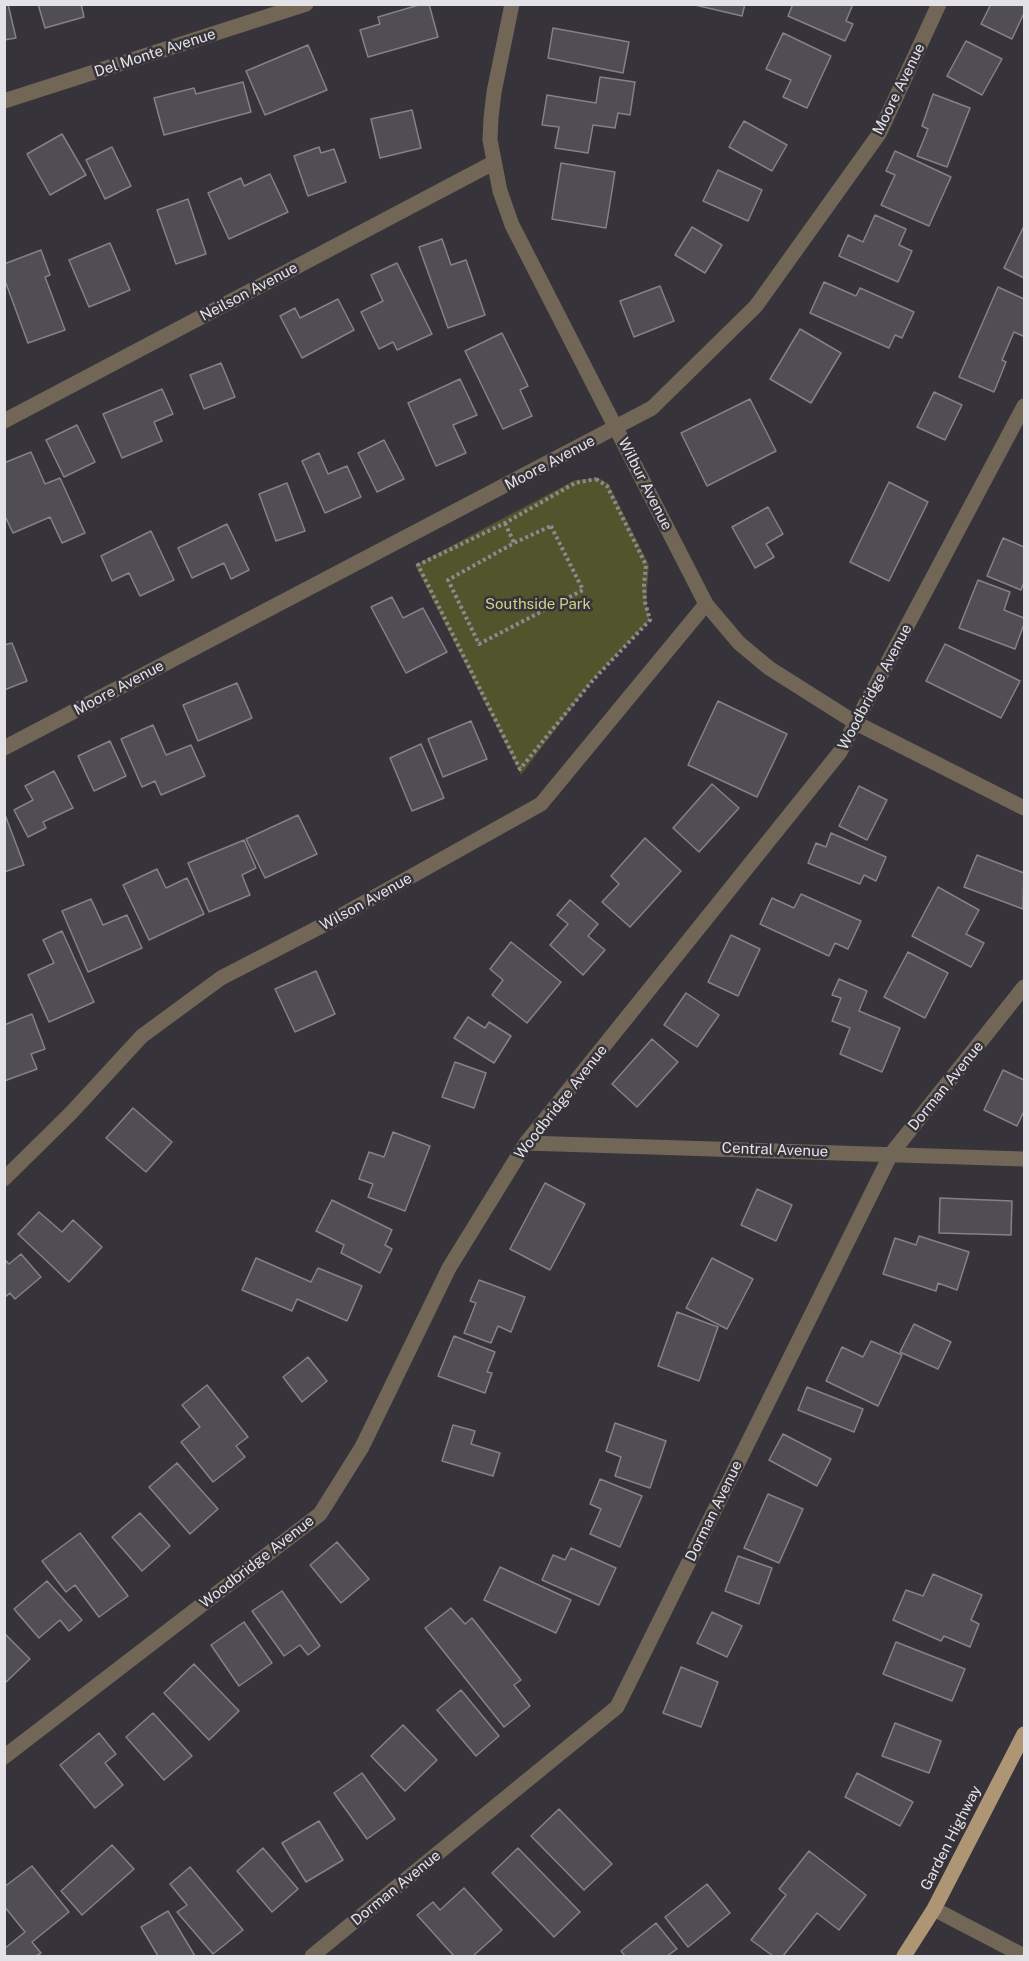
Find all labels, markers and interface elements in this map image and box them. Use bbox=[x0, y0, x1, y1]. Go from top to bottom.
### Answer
street label: Del Monte Avenue bbox=[92, 25, 218, 81]
street label: Moore Avenue bbox=[869, 40, 929, 138]
street label: Neilson Avenue bbox=[197, 259, 301, 325]
street label: Moore Avenue bbox=[502, 432, 598, 494]
street label: Wilbur Avenue bbox=[614, 435, 676, 533]
park label: Southside Park bbox=[485, 595, 591, 613]
street label: Woodbridge Avenue bbox=[834, 621, 916, 753]
street label: Moore Avenue bbox=[71, 657, 167, 719]
street label: Wilson Avenue bbox=[317, 869, 415, 935]
street label: Dorman Avenue bbox=[904, 1038, 988, 1134]
street label: Woodbridge Avenue bbox=[511, 1041, 611, 1163]
street label: Central Avenue bbox=[721, 1139, 829, 1161]
street label: Dorman Avenue bbox=[682, 1458, 746, 1564]
street label: Woodbridge Avenue bbox=[196, 1512, 318, 1612]
street label: Garden Highway bbox=[917, 1783, 985, 1893]
street label: Dorman Avenue bbox=[348, 1846, 444, 1930]

